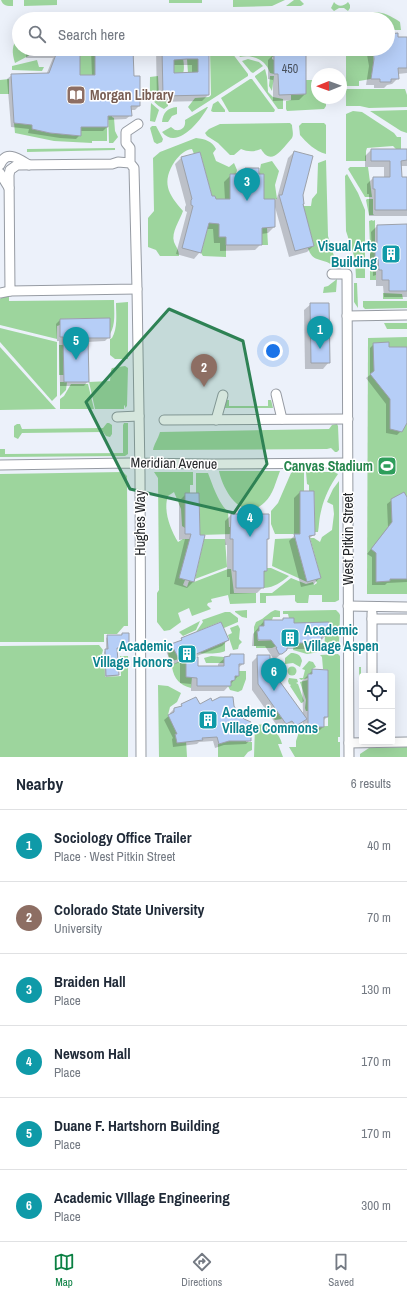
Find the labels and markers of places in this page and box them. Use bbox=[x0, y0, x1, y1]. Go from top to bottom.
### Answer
library icon: Morgan Library bbox=[65, 84, 87, 106]
place label: Morgan Library bbox=[90, 86, 174, 104]
pin: 3 bbox=[234, 168, 260, 201]
place label: Visual Arts Building bbox=[318, 237, 377, 271]
building icon: Visual Arts Building bbox=[380, 243, 402, 265]
pin: 1 bbox=[307, 316, 333, 349]
pin: 5 bbox=[63, 327, 89, 360]
pin: 2 bbox=[191, 354, 217, 387]
sports icon: Canvas Stadium bbox=[376, 455, 398, 477]
place label: Canvas Stadium bbox=[284, 457, 373, 475]
pin: 4 bbox=[237, 504, 263, 537]
place label: Academic Village Aspen bbox=[304, 621, 379, 655]
building icon: Academic Village Aspen bbox=[279, 627, 301, 649]
place label: Academic Village Honors bbox=[93, 637, 173, 671]
building icon: Academic Village Honors bbox=[176, 643, 198, 665]
pin: 6 bbox=[261, 658, 287, 691]
place label: Academic Village Commons bbox=[222, 703, 318, 737]
building icon: Academic Village Commons bbox=[197, 709, 219, 731]

